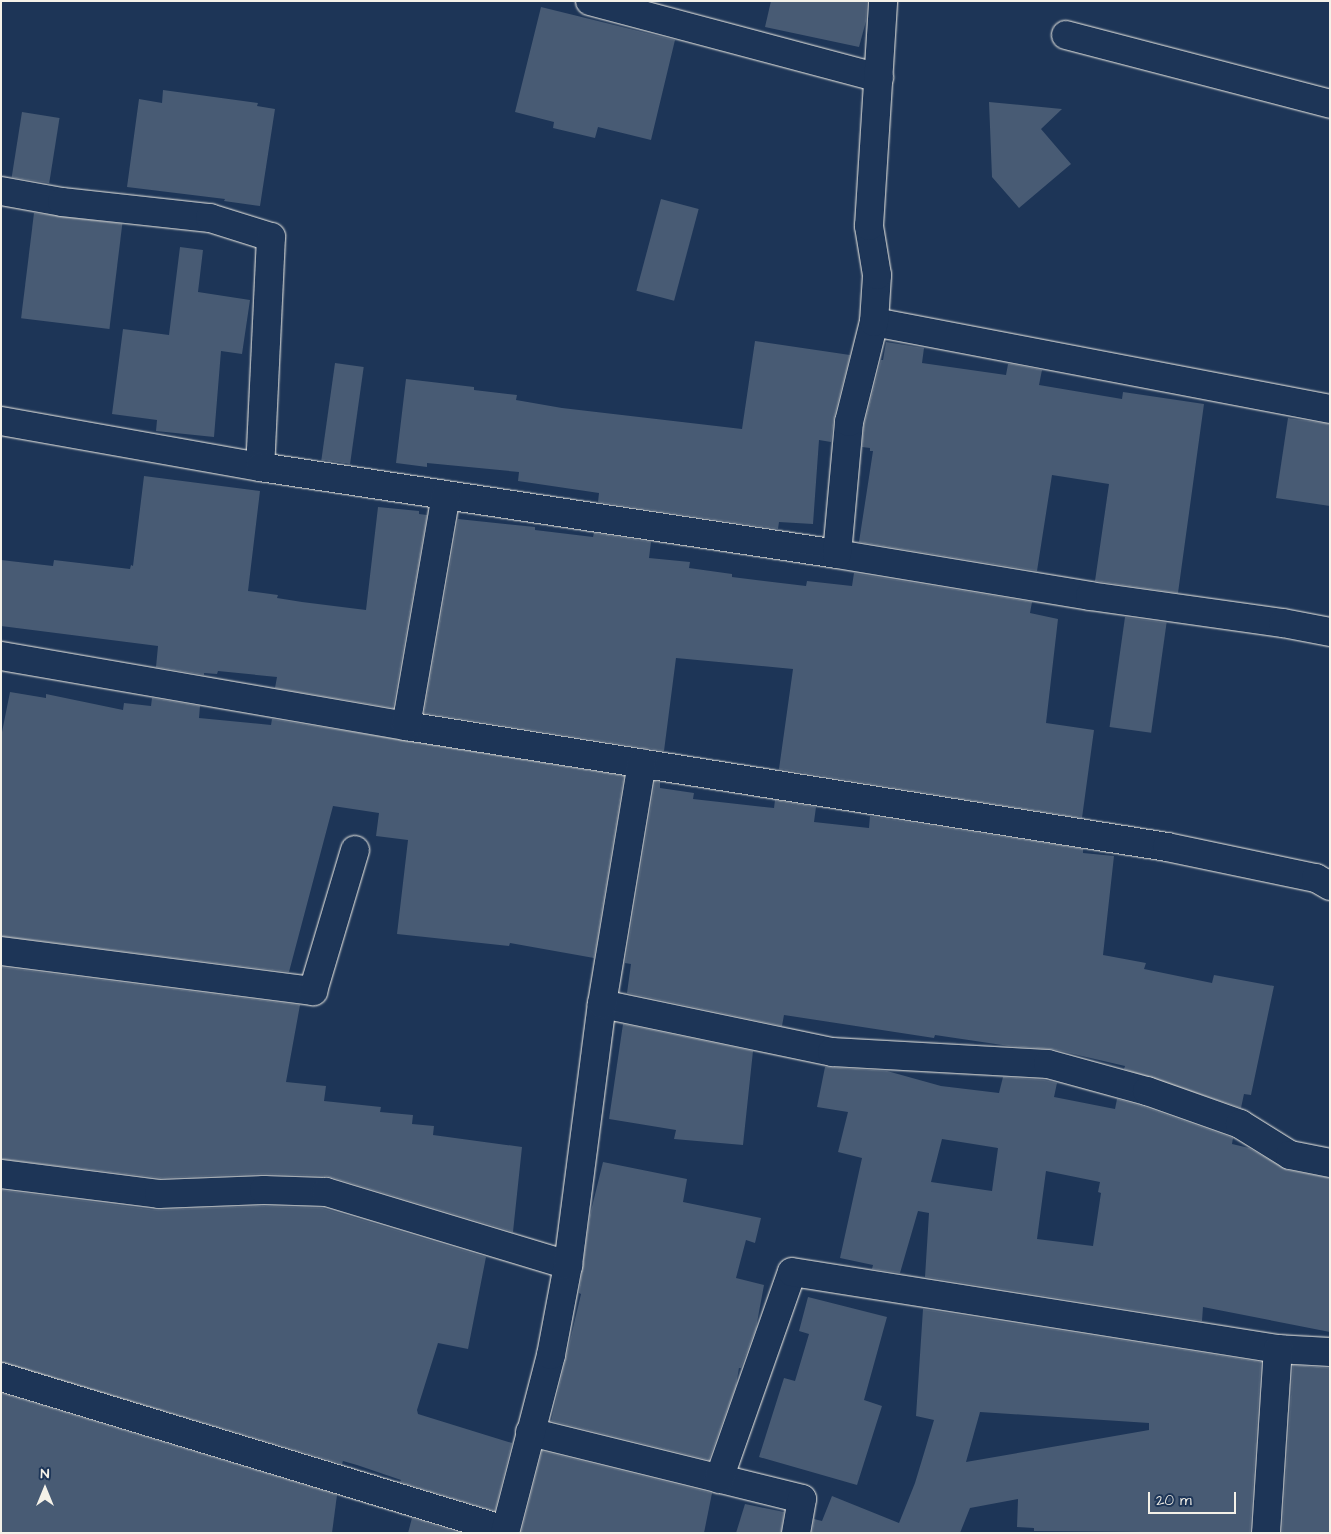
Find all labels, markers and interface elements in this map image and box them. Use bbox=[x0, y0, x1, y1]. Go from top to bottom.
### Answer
north arrow bbox=[20, 1464, 70, 1514]
text: N bbox=[41, 1464, 49, 1484]
scale bar bbox=[1151, 1482, 1238, 1514]
text: 20 m bbox=[1156, 1490, 1192, 1511]

